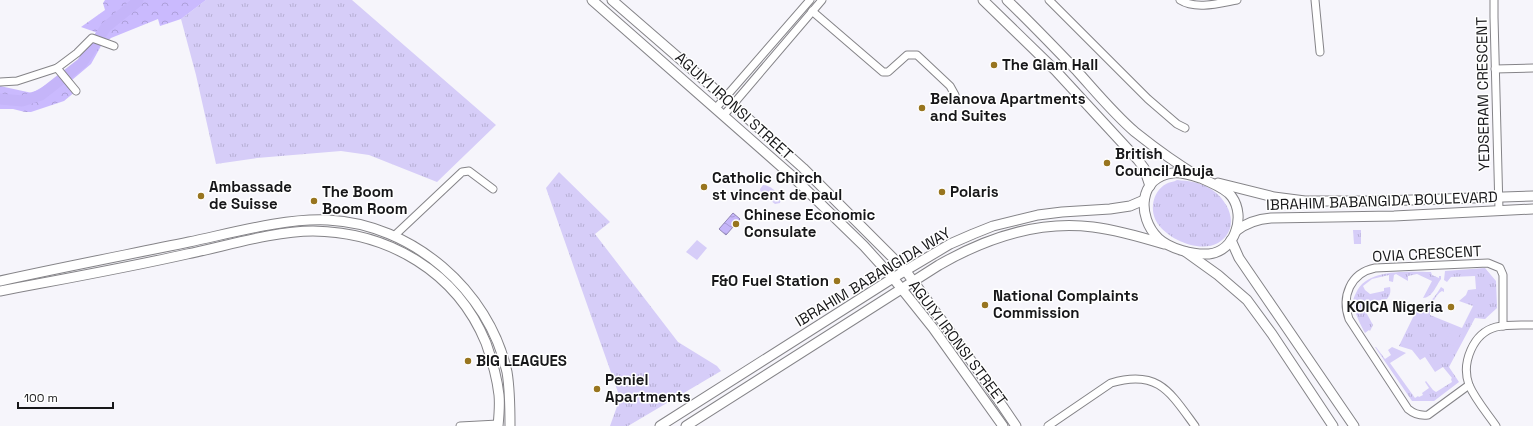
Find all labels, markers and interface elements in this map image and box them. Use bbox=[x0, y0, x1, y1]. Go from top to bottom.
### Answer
street label: YEDSERAM CRESCENT bbox=[1472, 16, 1493, 171]
street label: AGUIYI IRONSI STREET bbox=[671, 48, 797, 164]
place label: The Glam Hall bbox=[1002, 55, 1098, 74]
marker: The Glam Hall bbox=[989, 60, 999, 70]
place label: Belanova Apartments and Suites bbox=[930, 89, 1086, 125]
marker: Belanova Apartments and Suites bbox=[917, 103, 927, 113]
place label: British Council Abuja bbox=[1115, 144, 1214, 180]
marker: British Council Abuja bbox=[1102, 158, 1112, 168]
place label: Catholic Chirch st vincent de paul bbox=[712, 168, 842, 204]
place label: Ambassade de Suisse bbox=[209, 177, 292, 213]
place label: The Boom Boom Room bbox=[322, 182, 408, 218]
marker: Catholic Chirch st vincent de paul bbox=[699, 182, 709, 192]
place label: Polaris bbox=[950, 182, 999, 201]
marker: Polaris bbox=[937, 187, 947, 197]
street label: IBRAHIM BABANGIDA BOULEVARD bbox=[1266, 187, 1498, 214]
marker: Ambassade de Suisse bbox=[196, 191, 206, 201]
marker: The Boom Boom Room bbox=[309, 196, 319, 206]
place label: Chinese Economic Consulate bbox=[744, 205, 876, 241]
marker: Chinese Economic Consulate bbox=[731, 219, 741, 229]
street label: IBRAHIM BABANGIDA WAY bbox=[792, 223, 954, 331]
street label: OVIA CRESCENT bbox=[1372, 241, 1482, 266]
place label: F&O Fuel Station bbox=[711, 271, 829, 290]
marker: F&O Fuel Station bbox=[832, 276, 842, 286]
street label: AGUIYI IRONSI STREET bbox=[905, 276, 1012, 409]
place label: National Complaints Commission bbox=[993, 286, 1139, 322]
place label: KOICA Nigeria bbox=[1346, 297, 1443, 316]
marker: National Complaints Commission bbox=[980, 300, 990, 310]
marker: KOICA Nigeria bbox=[1446, 302, 1456, 312]
place label: BIG LEAGUES bbox=[476, 351, 567, 370]
marker: BIG LEAGUES bbox=[463, 356, 473, 366]
place label: Peniel Apartments bbox=[605, 370, 691, 406]
scale bar bbox=[18, 384, 113, 410]
marker: Peniel Apartments bbox=[592, 384, 602, 394]
text: 100 m bbox=[24, 390, 58, 406]

